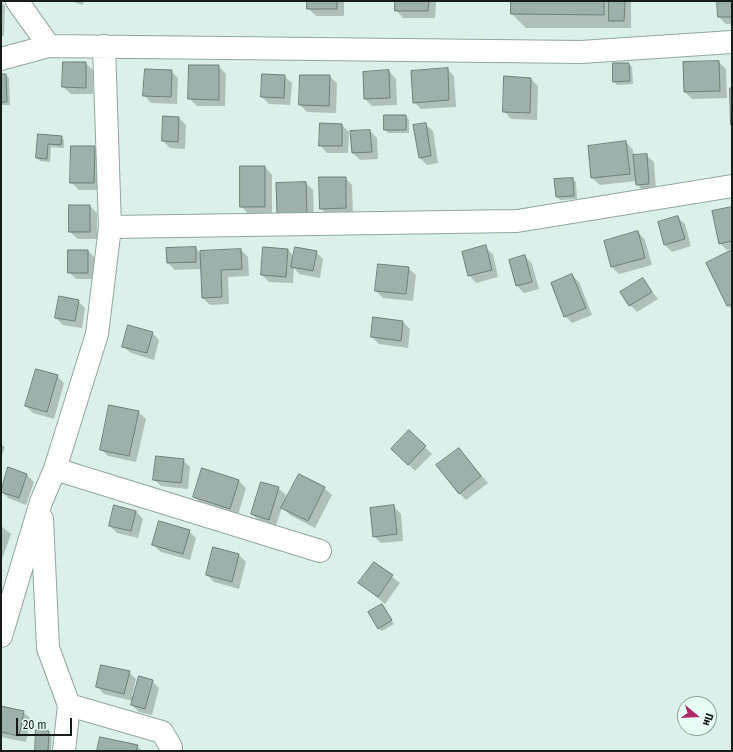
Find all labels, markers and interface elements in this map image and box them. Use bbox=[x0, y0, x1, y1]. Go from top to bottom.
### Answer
north arrow bbox=[677, 696, 717, 736]
scale bar bbox=[18, 710, 74, 736]
text: Пн bbox=[700, 712, 716, 727]
text: 20 m bbox=[23, 718, 47, 732]

